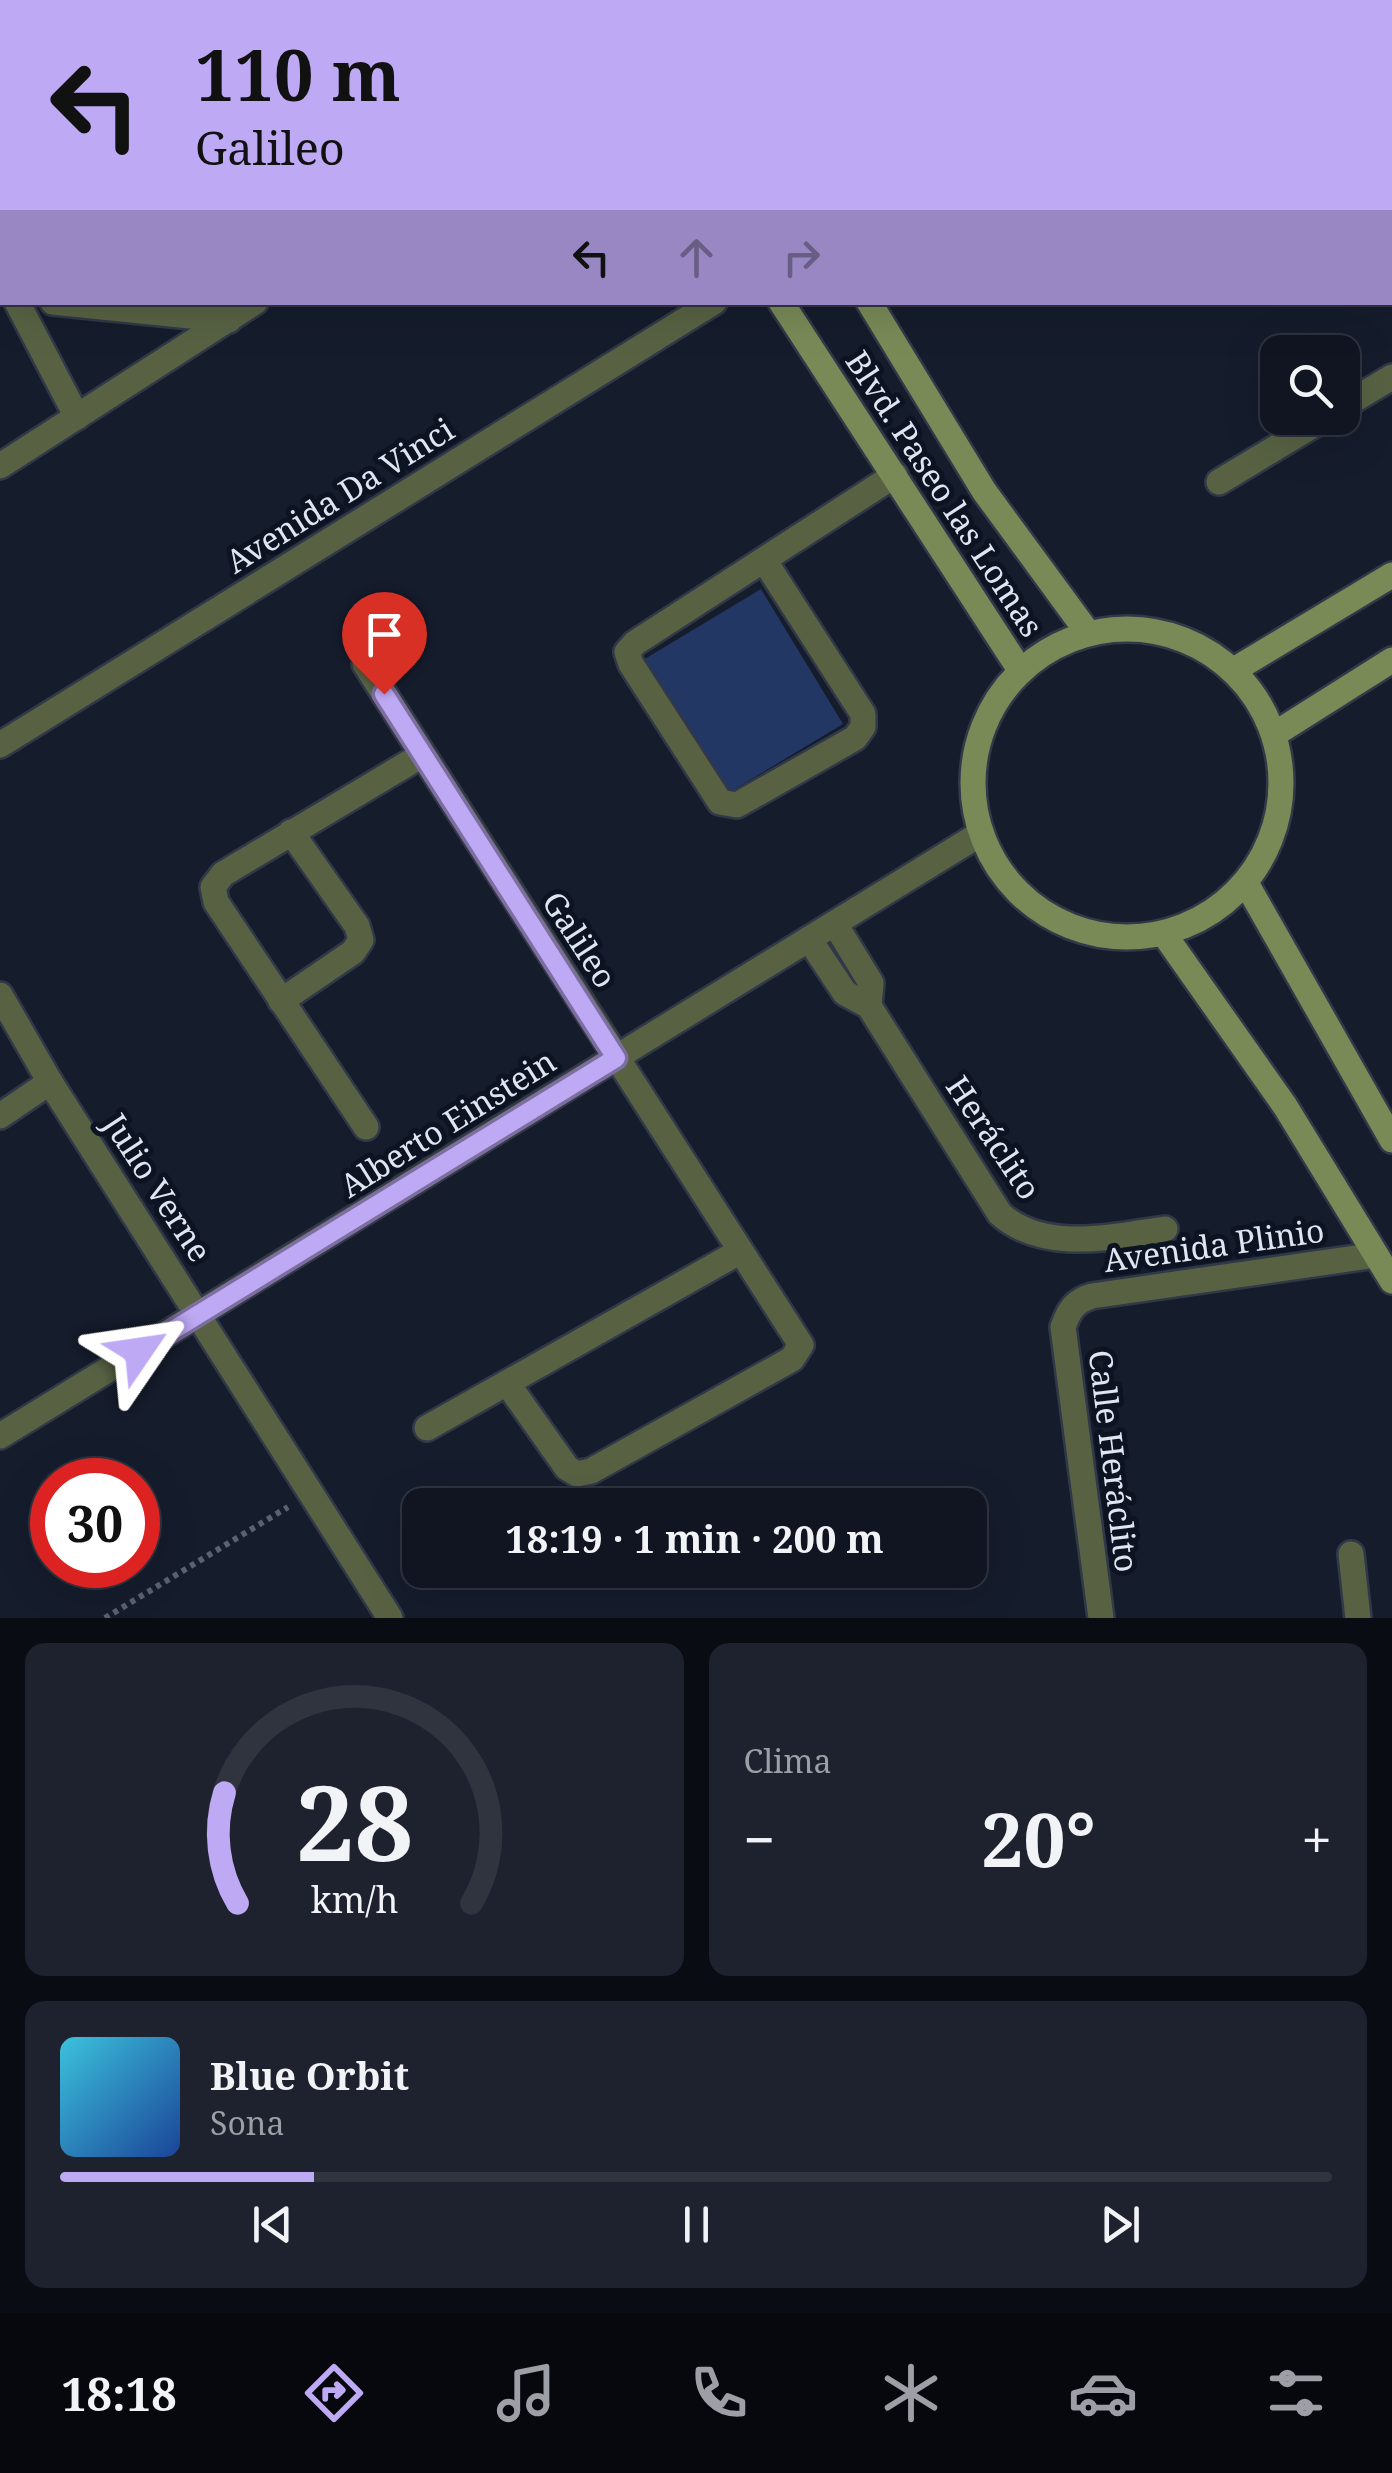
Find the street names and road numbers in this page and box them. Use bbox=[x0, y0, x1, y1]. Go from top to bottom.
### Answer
street label: Blvd. Paseo las Lomas bbox=[837, 342, 1054, 644]
street label: Avenida Da Vinci bbox=[217, 407, 461, 582]
street label: Galileo bbox=[533, 883, 627, 996]
street label: Alberto Einstein bbox=[331, 1039, 563, 1206]
street label: Heráclito bbox=[937, 1067, 1051, 1207]
street label: Julio Verne bbox=[94, 1104, 222, 1269]
street label: Avenida Plinio bbox=[1101, 1208, 1327, 1281]
street label: Calle Heráclito bbox=[1080, 1347, 1149, 1574]

